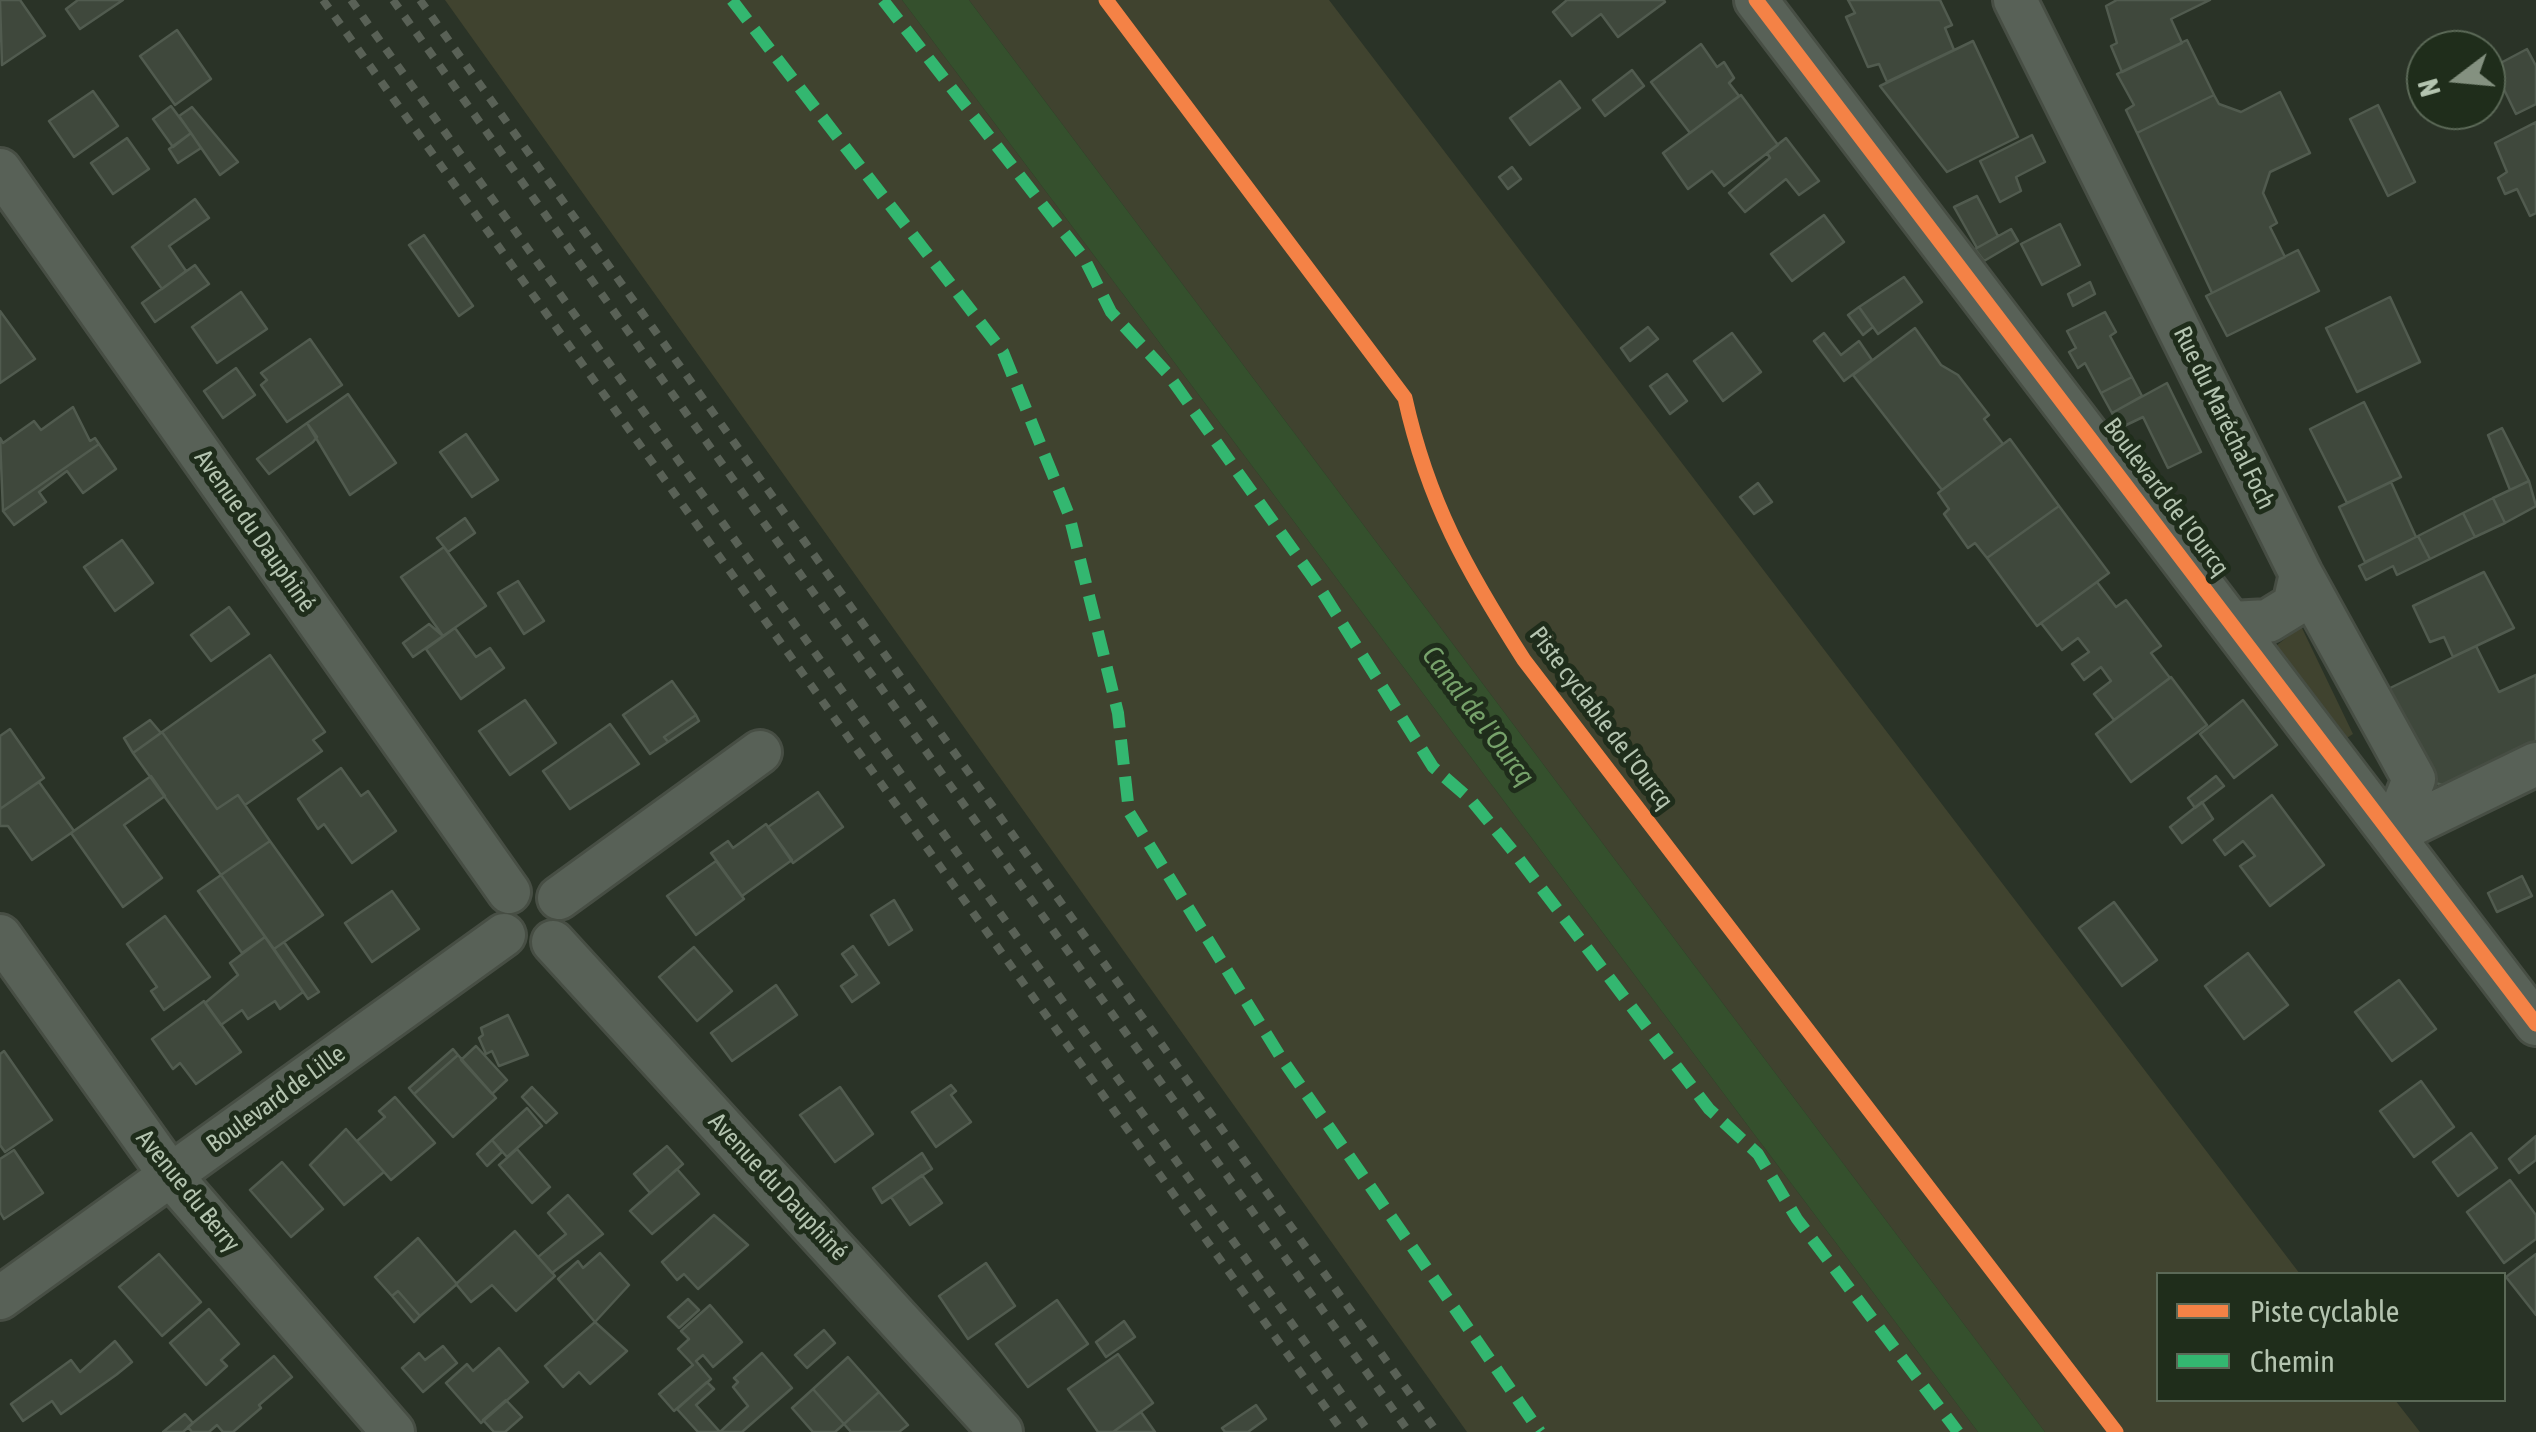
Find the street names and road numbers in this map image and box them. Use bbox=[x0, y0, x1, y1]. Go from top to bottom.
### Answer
street label: Rue du Maréchal Foch bbox=[2167, 322, 2281, 514]
street label: Boulevard de l'Ourcq bbox=[2097, 412, 2235, 582]
street label: Avenue du Dauphiné bbox=[188, 444, 322, 618]
street label: Piste cyclable de l'Ourcq bbox=[1523, 621, 1679, 815]
street label: Boulevard de Lille bbox=[201, 1039, 351, 1159]
street label: Avenue du Dauphiné bbox=[702, 1107, 854, 1267]
street label: Avenue du Berry bbox=[130, 1124, 246, 1258]

